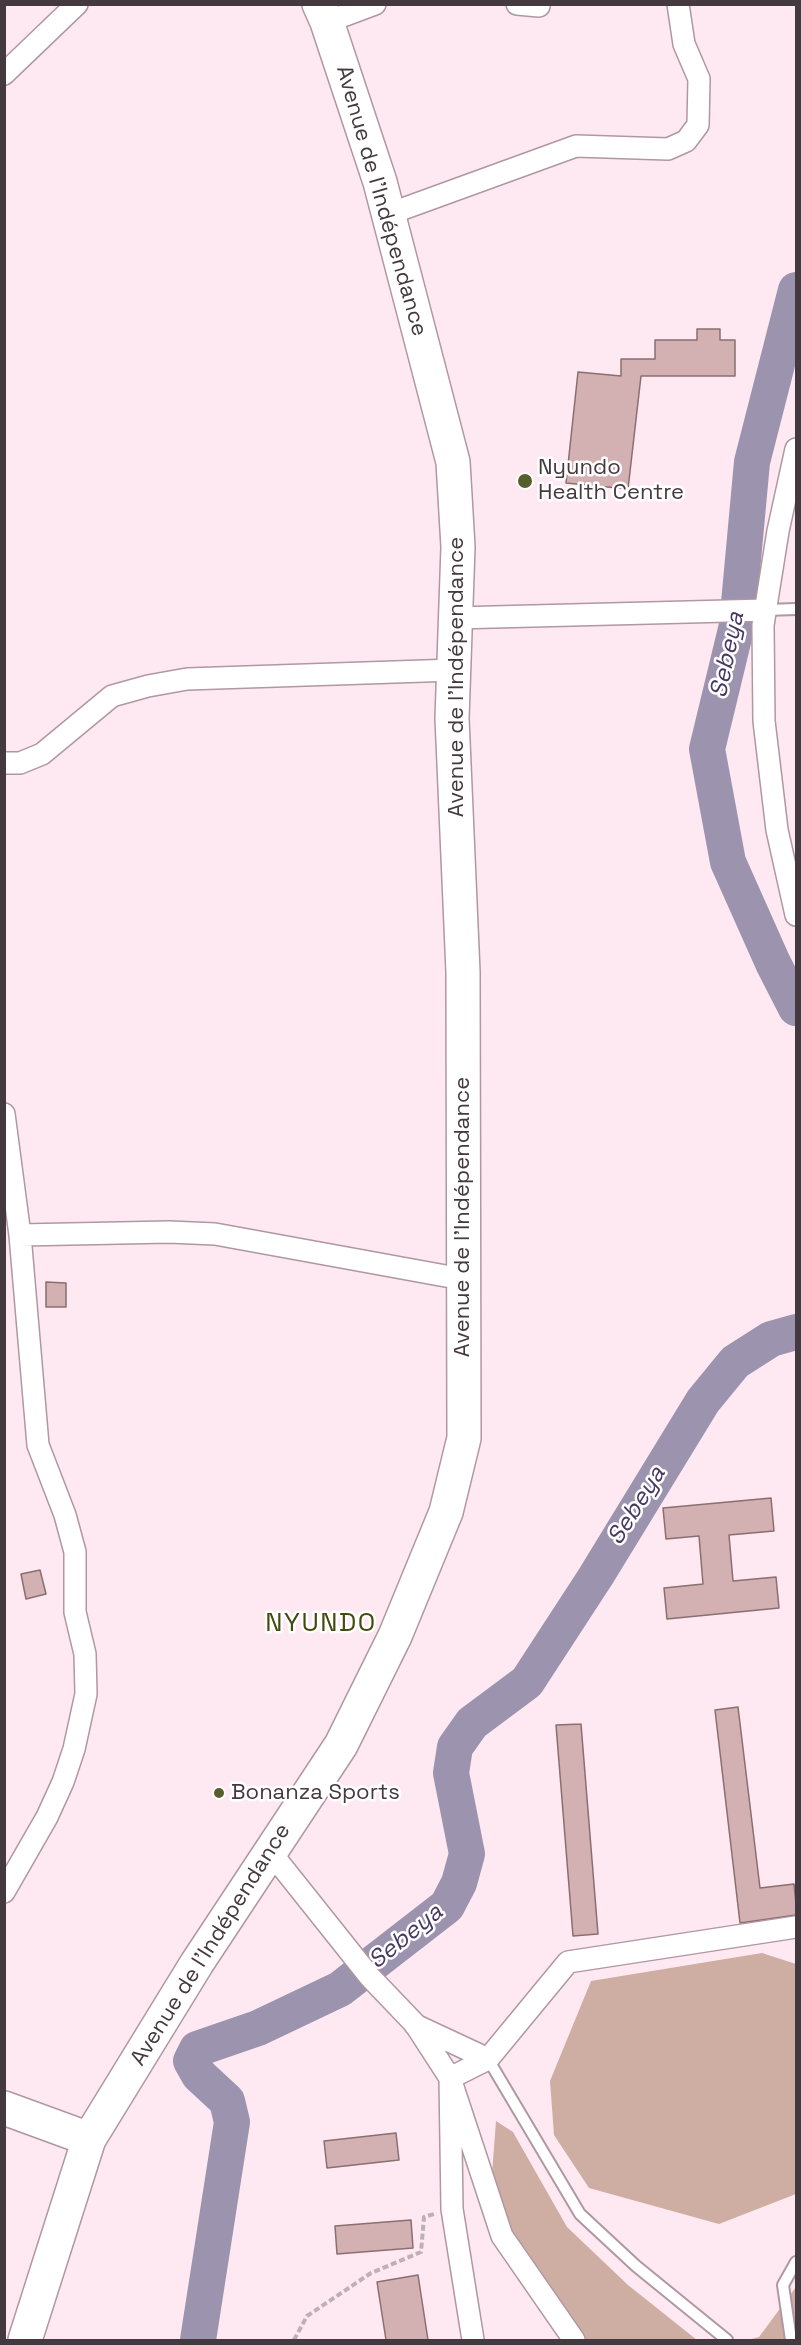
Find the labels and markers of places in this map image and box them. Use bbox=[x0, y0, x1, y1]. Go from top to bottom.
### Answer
place label: Nyundo Health Centre bbox=[538, 455, 684, 506]
marker: Nyundo Health Centre bbox=[516, 472, 534, 490]
place label: Bonanza Sports bbox=[231, 1780, 400, 1806]
marker: Bonanza Sports bbox=[212, 1786, 226, 1800]

